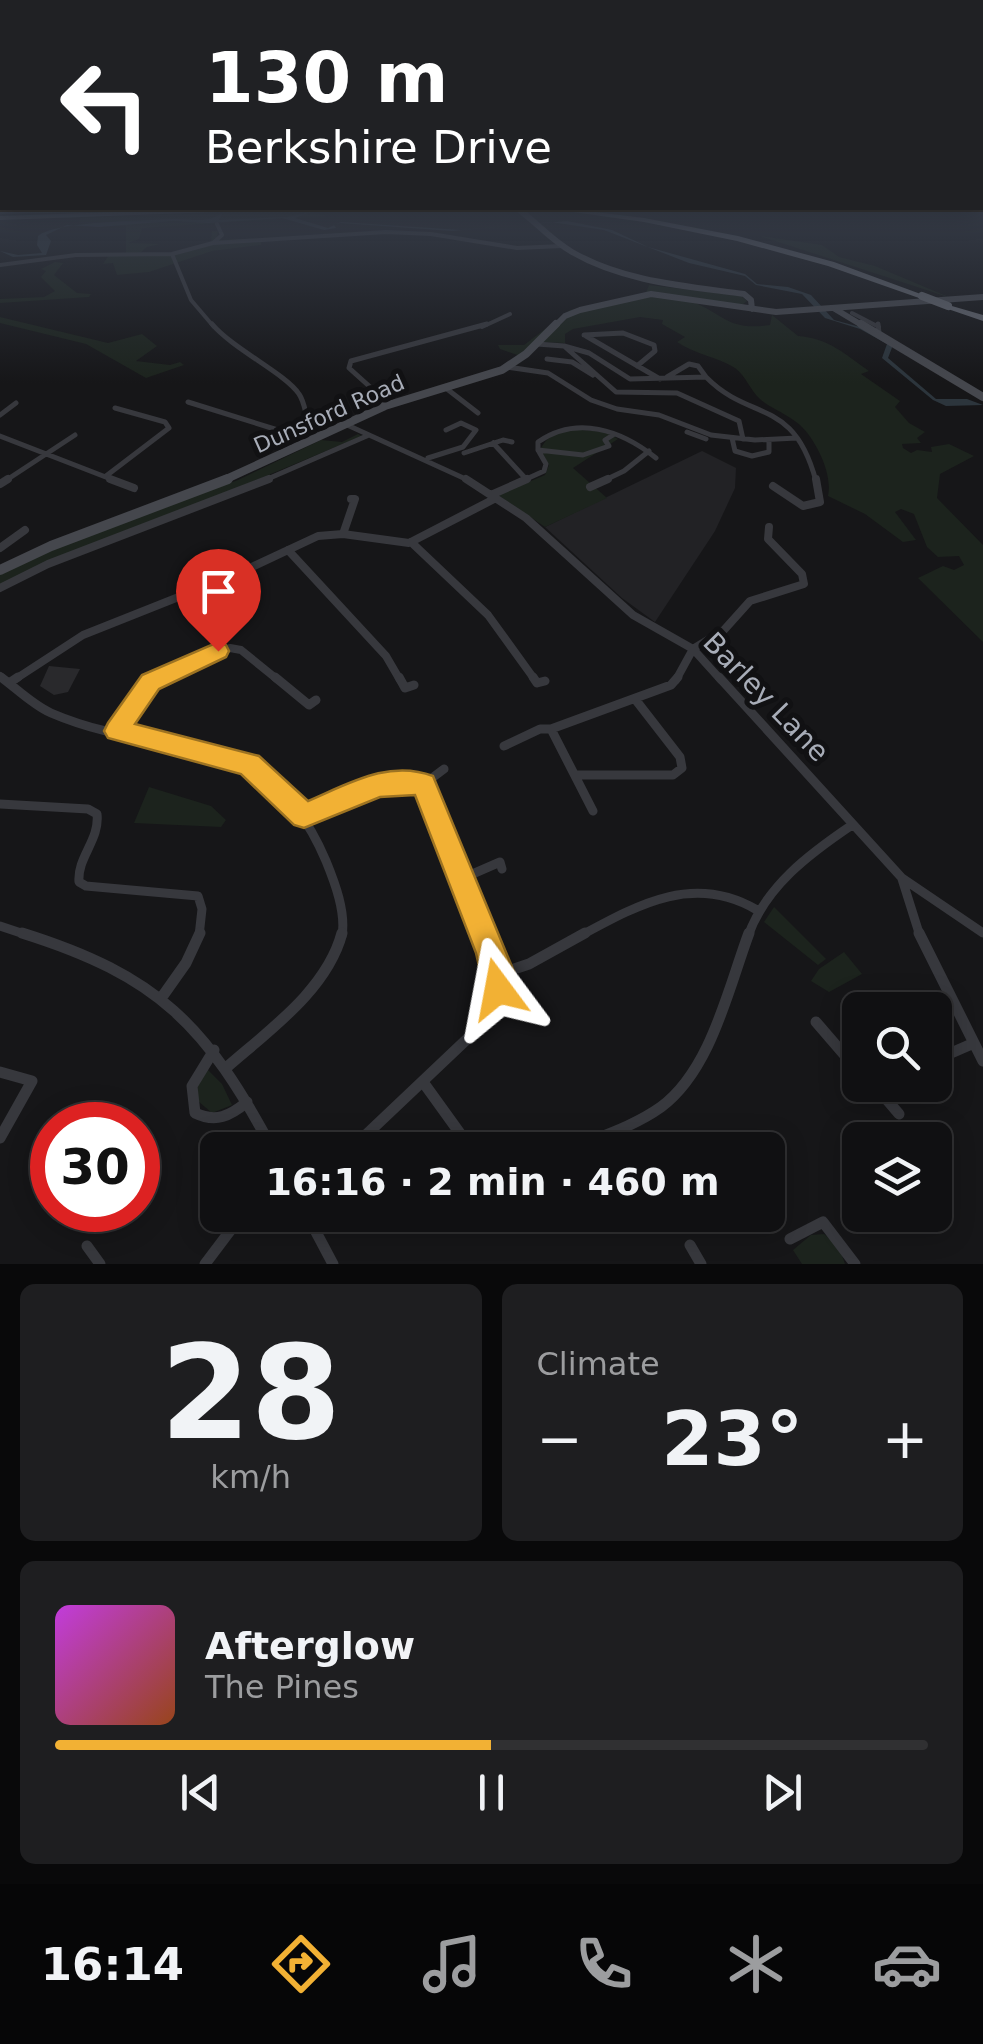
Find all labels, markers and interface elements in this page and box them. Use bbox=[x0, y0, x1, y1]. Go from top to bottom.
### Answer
text: 130 m bbox=[205, 37, 448, 119]
icon: left bbox=[40, 40, 170, 170]
text: Berkshire Drive bbox=[205, 121, 552, 174]
street label: Dunsford Road bbox=[250, 370, 408, 458]
pin bbox=[176, 549, 261, 652]
icon: arrive bbox=[191, 564, 246, 619]
street label: Barley Lane bbox=[696, 626, 836, 768]
position arrow bbox=[446, 937, 550, 1041]
map controls bbox=[842, 992, 952, 1232]
button: search bbox=[842, 992, 952, 1102]
speed limit sign: 30 bbox=[30, 1102, 160, 1232]
button: layers bbox=[842, 1122, 952, 1232]
text: 16:16 · 2 min · 460 m bbox=[265, 1160, 720, 1204]
text: 28 bbox=[160, 1317, 341, 1469]
text: Climate bbox=[537, 1345, 660, 1383]
text: 23° bbox=[661, 1395, 803, 1483]
text: − bbox=[537, 1407, 583, 1471]
text: + bbox=[882, 1407, 928, 1471]
text: km/h bbox=[210, 1458, 291, 1496]
text: Afterglow bbox=[205, 1624, 415, 1668]
text: The Pines bbox=[205, 1668, 359, 1706]
icon: previous bbox=[173, 1765, 228, 1820]
icon: pause bbox=[464, 1765, 519, 1820]
icon: next bbox=[755, 1765, 810, 1820]
icon: directions bbox=[266, 1929, 336, 1999]
icon: music bbox=[417, 1929, 487, 1999]
icon: phone bbox=[569, 1929, 639, 1999]
icon: climate bbox=[721, 1929, 791, 1999]
icon: car bbox=[872, 1929, 942, 1999]
text: 16:14 bbox=[41, 1938, 184, 1991]

